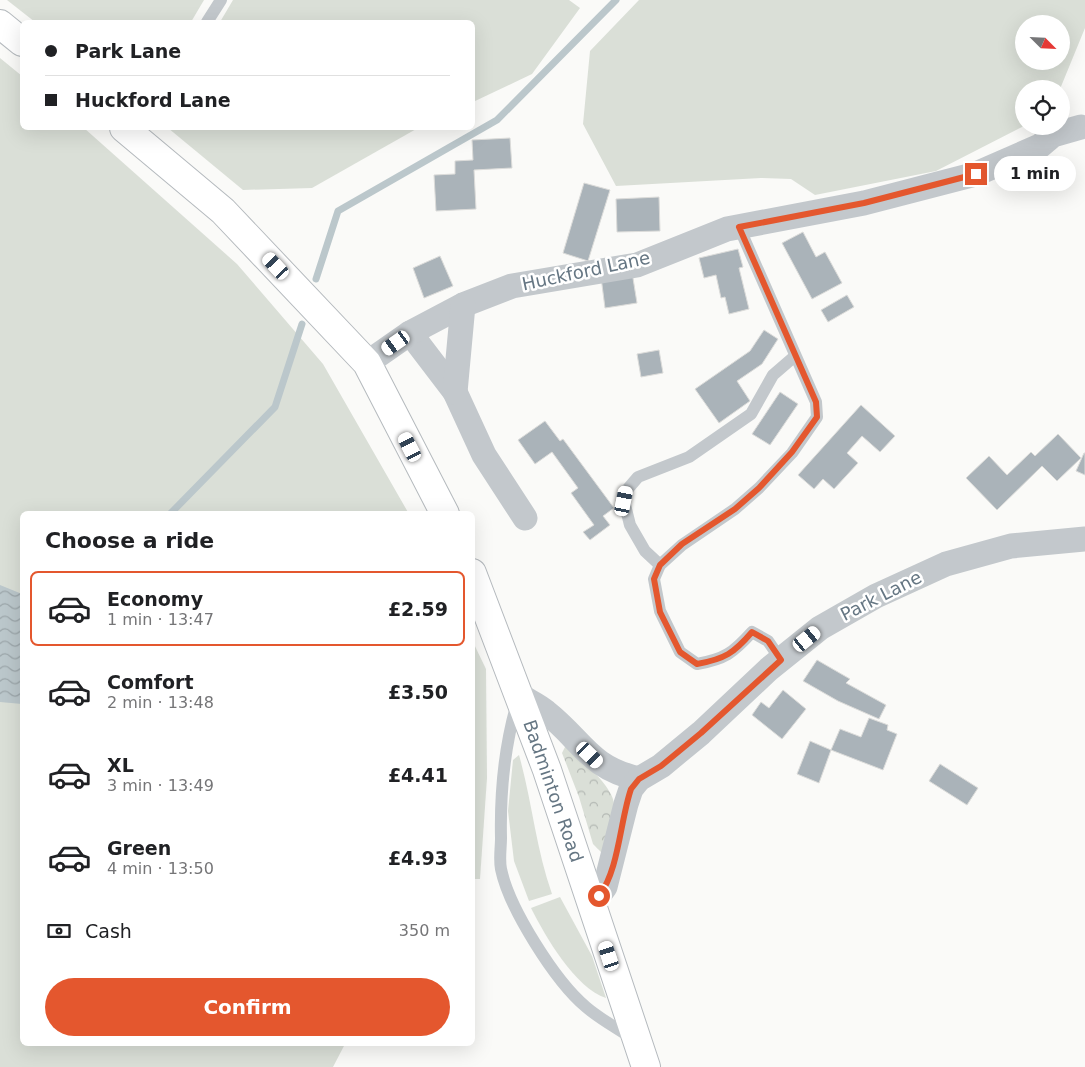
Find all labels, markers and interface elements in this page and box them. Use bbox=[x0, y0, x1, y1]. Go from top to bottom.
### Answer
north arrow bbox=[1015, 15, 1070, 70]
map controls bbox=[1015, 15, 1070, 135]
text: Park Lane bbox=[75, 40, 181, 62]
button: locate bbox=[1015, 80, 1070, 135]
text: Huckford Lane bbox=[75, 89, 231, 111]
callout: 1 min bbox=[994, 156, 1076, 192]
route end bbox=[965, 163, 987, 185]
text: 1 min bbox=[1010, 164, 1060, 183]
street label: Huckford Lane bbox=[520, 247, 652, 294]
car bbox=[260, 250, 291, 282]
car bbox=[379, 328, 412, 358]
car bbox=[396, 430, 423, 464]
car bbox=[613, 485, 634, 517]
text: Choose a ride bbox=[45, 528, 214, 553]
street label: Park Lane bbox=[837, 566, 925, 625]
icon: car bbox=[47, 586, 92, 631]
text: Economy bbox=[107, 588, 203, 610]
text: £2.59 bbox=[388, 598, 448, 620]
text: 1 min · 13:47 bbox=[107, 610, 214, 629]
car bbox=[790, 624, 823, 654]
icon: car bbox=[47, 669, 92, 714]
text: Comfort bbox=[107, 671, 194, 693]
text: £3.50 bbox=[388, 681, 448, 703]
text: 2 min · 13:48 bbox=[107, 693, 214, 712]
street label: Badminton Road bbox=[519, 717, 588, 865]
car bbox=[573, 739, 606, 771]
icon: car bbox=[47, 752, 92, 797]
text: XL bbox=[107, 754, 134, 776]
text: £4.41 bbox=[388, 764, 448, 786]
text: 3 min · 13:49 bbox=[107, 776, 214, 795]
icon: car bbox=[47, 835, 92, 880]
text: Green bbox=[107, 837, 171, 859]
text: £4.93 bbox=[388, 847, 448, 869]
text: 4 min · 13:50 bbox=[107, 859, 214, 878]
route start bbox=[588, 885, 610, 907]
icon: cash bbox=[45, 917, 73, 945]
text: Cash bbox=[85, 920, 132, 942]
text: 350 m bbox=[399, 921, 450, 940]
car bbox=[597, 939, 620, 973]
button: Confirm bbox=[45, 978, 450, 1036]

